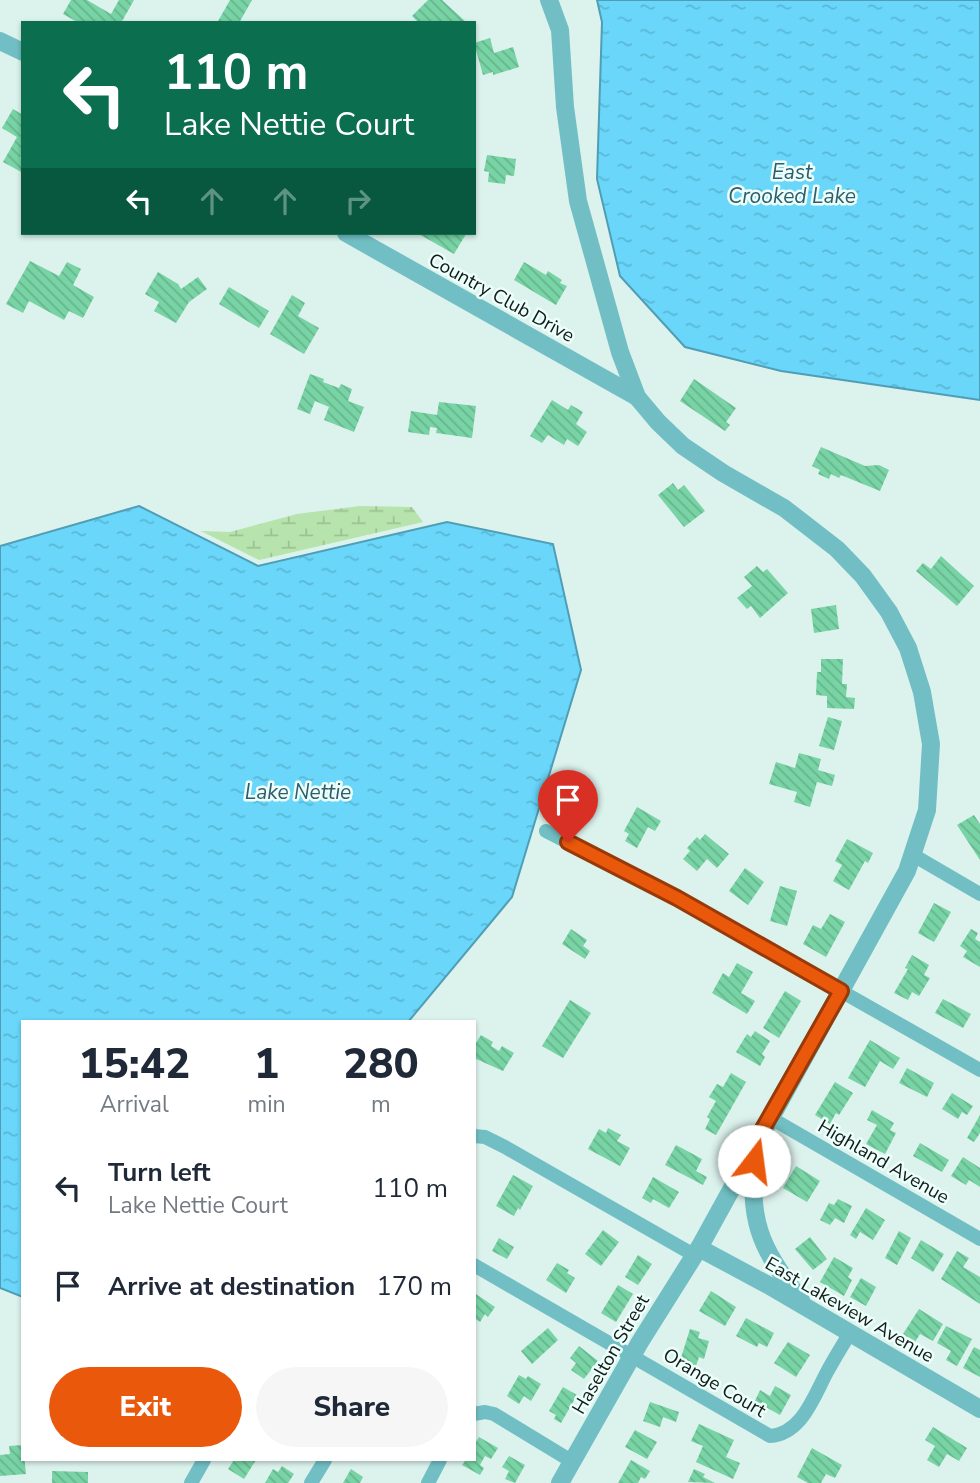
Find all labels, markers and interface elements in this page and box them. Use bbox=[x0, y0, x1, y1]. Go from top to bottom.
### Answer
text: 110 m bbox=[164, 39, 308, 106]
icon: left bbox=[49, 49, 140, 140]
text: Lake Nettie Court bbox=[164, 103, 414, 146]
water label: East Crooked Lake bbox=[728, 158, 856, 210]
icon: left bbox=[120, 182, 158, 220]
icon: ahead bbox=[193, 182, 231, 220]
icon: ahead bbox=[266, 182, 304, 220]
icon: right bbox=[339, 182, 377, 220]
street label: Country Club Drive bbox=[424, 247, 579, 349]
pin bbox=[538, 770, 598, 842]
water label: Lake Nettie bbox=[245, 778, 351, 806]
icon: arrive bbox=[549, 781, 587, 819]
text: 15:42 bbox=[78, 1036, 190, 1093]
text: 1 bbox=[254, 1036, 279, 1093]
text: 280 bbox=[343, 1036, 419, 1093]
text: Arrival bbox=[100, 1089, 169, 1120]
text: min bbox=[248, 1089, 286, 1120]
text: m bbox=[371, 1089, 391, 1120]
street label: Highland Avenue bbox=[813, 1114, 954, 1210]
position arrow bbox=[717, 1124, 791, 1198]
text: Turn left bbox=[108, 1155, 211, 1190]
icon: left bbox=[49, 1169, 87, 1207]
text: 110 m bbox=[372, 1171, 448, 1206]
text: Lake Nettie Court bbox=[108, 1190, 288, 1221]
street label: East Lakeview Avenue bbox=[760, 1251, 939, 1369]
icon: arrive bbox=[49, 1267, 87, 1305]
text: Arrive at destination bbox=[108, 1269, 355, 1304]
text: 170 m bbox=[376, 1269, 452, 1304]
street label: Haselton Street bbox=[566, 1290, 656, 1419]
street label: Orange Court bbox=[658, 1342, 771, 1424]
button: Exit bbox=[49, 1367, 242, 1447]
button: Share bbox=[256, 1367, 448, 1447]

